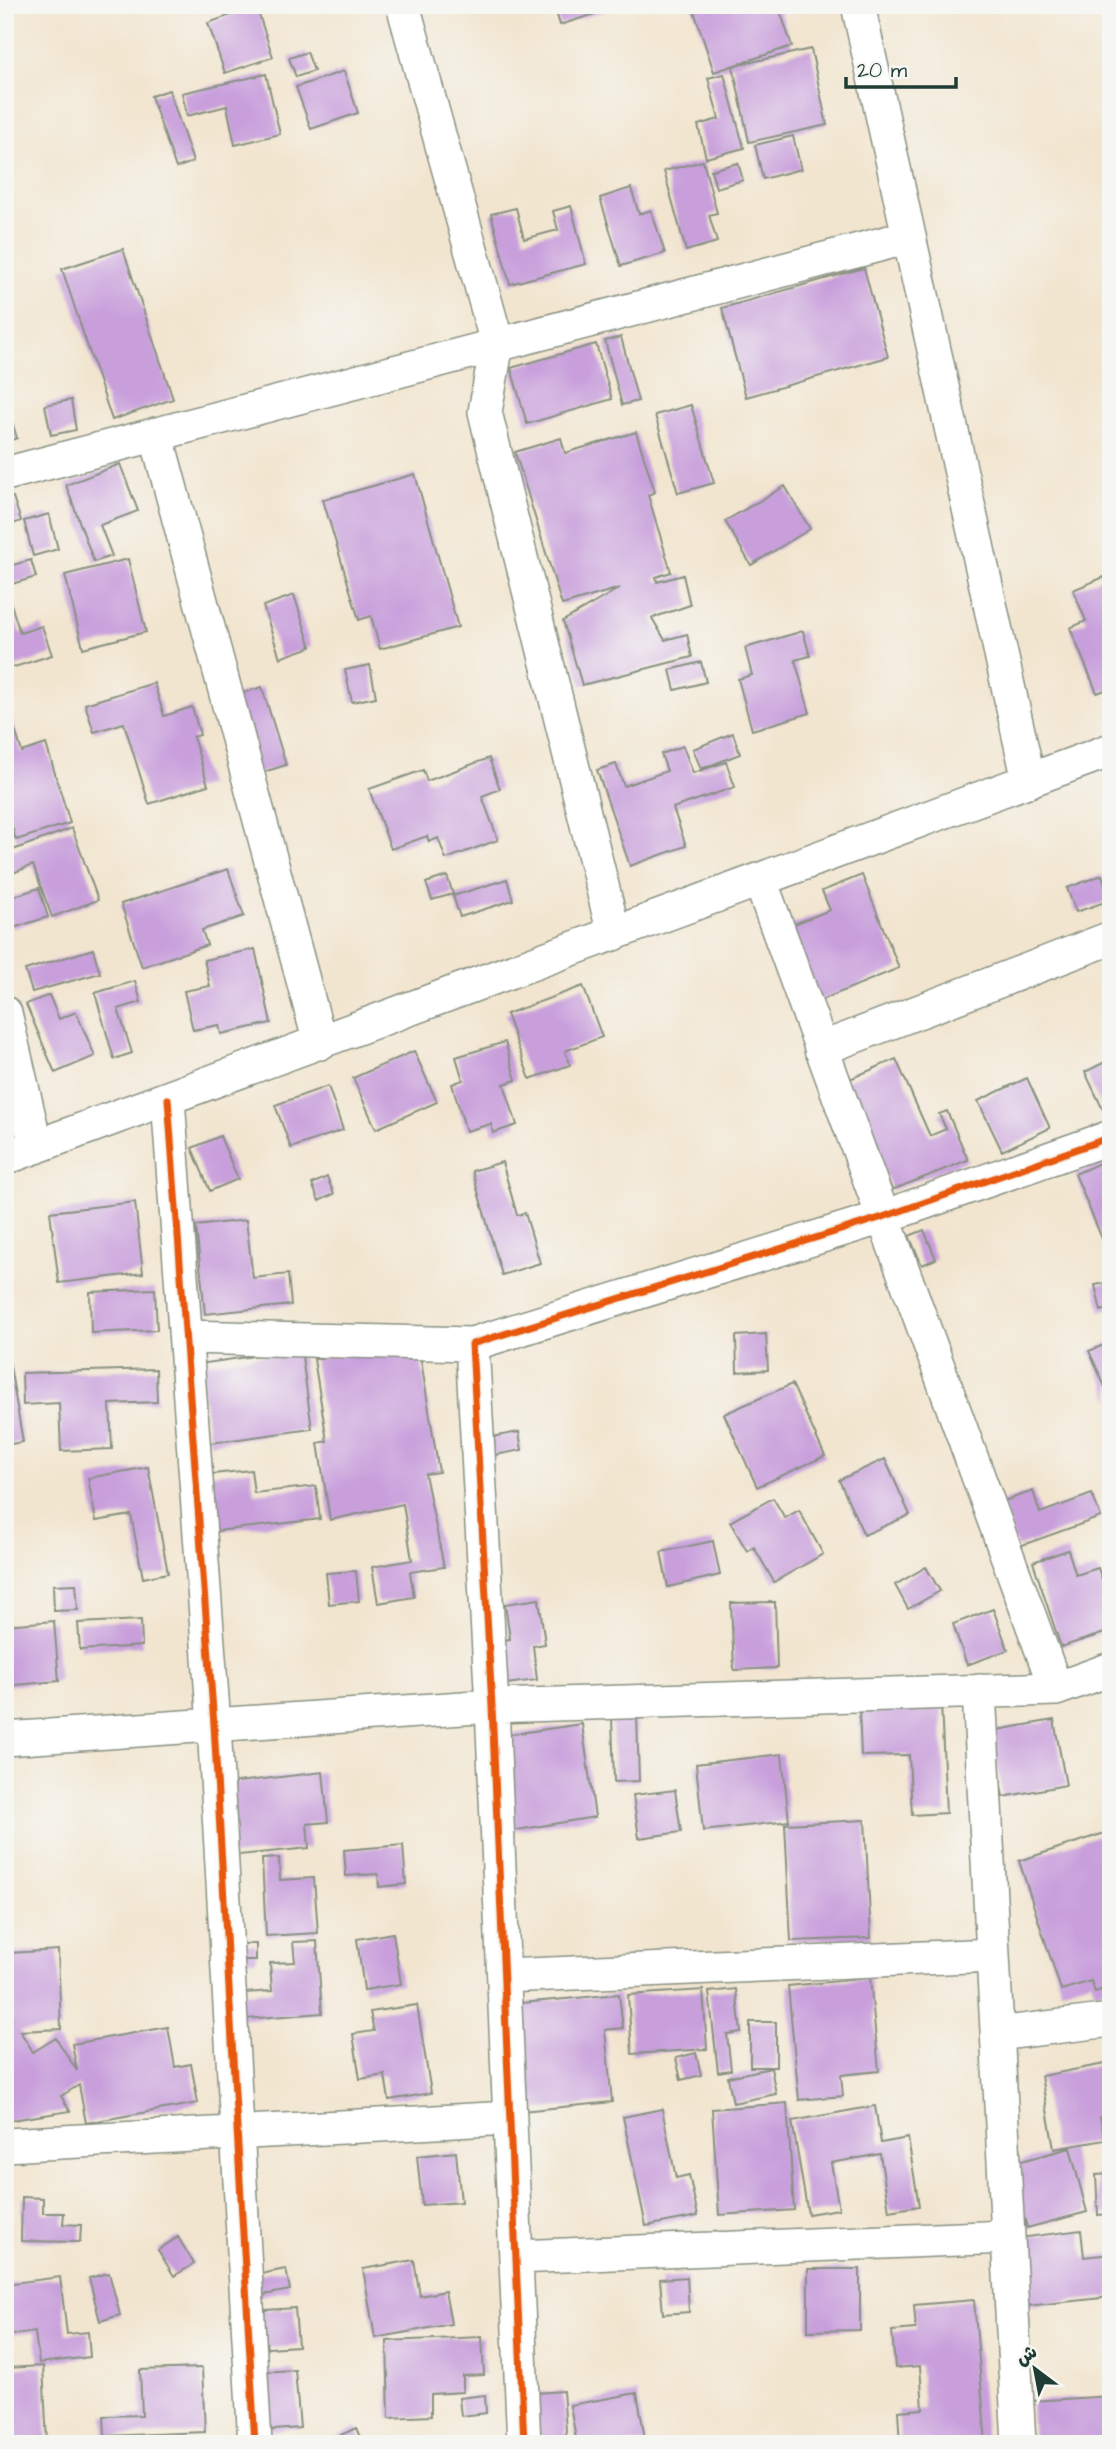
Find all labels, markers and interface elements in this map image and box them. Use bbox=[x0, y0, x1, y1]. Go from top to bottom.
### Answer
scale bar bbox=[846, 46, 957, 90]
text: 20 m bbox=[857, 56, 908, 85]
north arrow bbox=[1000, 2334, 1070, 2404]
text: ش bbox=[1011, 2339, 1043, 2373]

